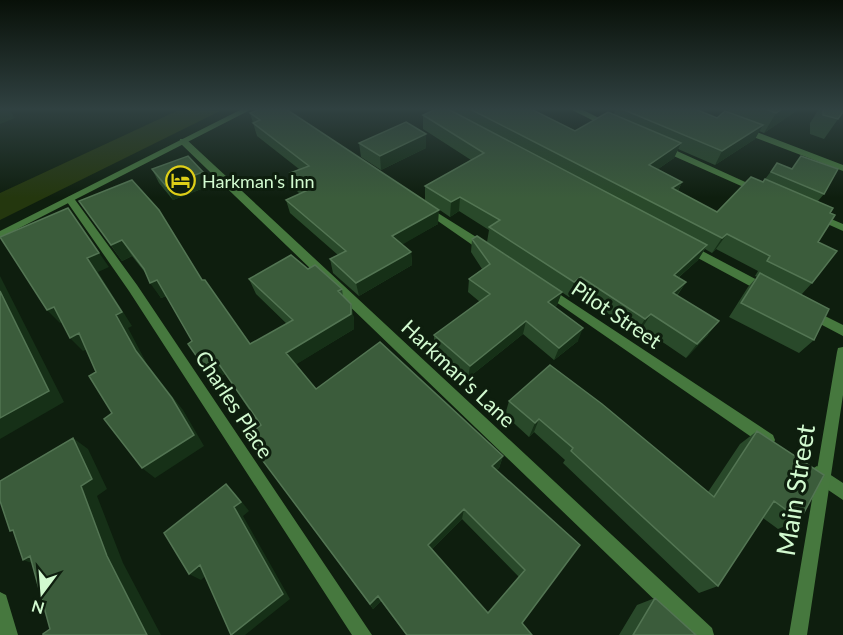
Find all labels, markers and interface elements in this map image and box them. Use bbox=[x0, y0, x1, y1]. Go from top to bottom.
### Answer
hotel icon: Harkman's Inn bbox=[165, 165, 197, 197]
place label: Harkman's Inn bbox=[202, 170, 315, 192]
street label: Pilot Street bbox=[568, 275, 667, 353]
street label: Harkman's Lane bbox=[397, 314, 521, 432]
street label: Charles Place bbox=[191, 346, 279, 462]
street label: Main Street bbox=[769, 421, 821, 558]
north arrow bbox=[12, 563, 72, 623]
text: N bbox=[29, 597, 46, 619]

